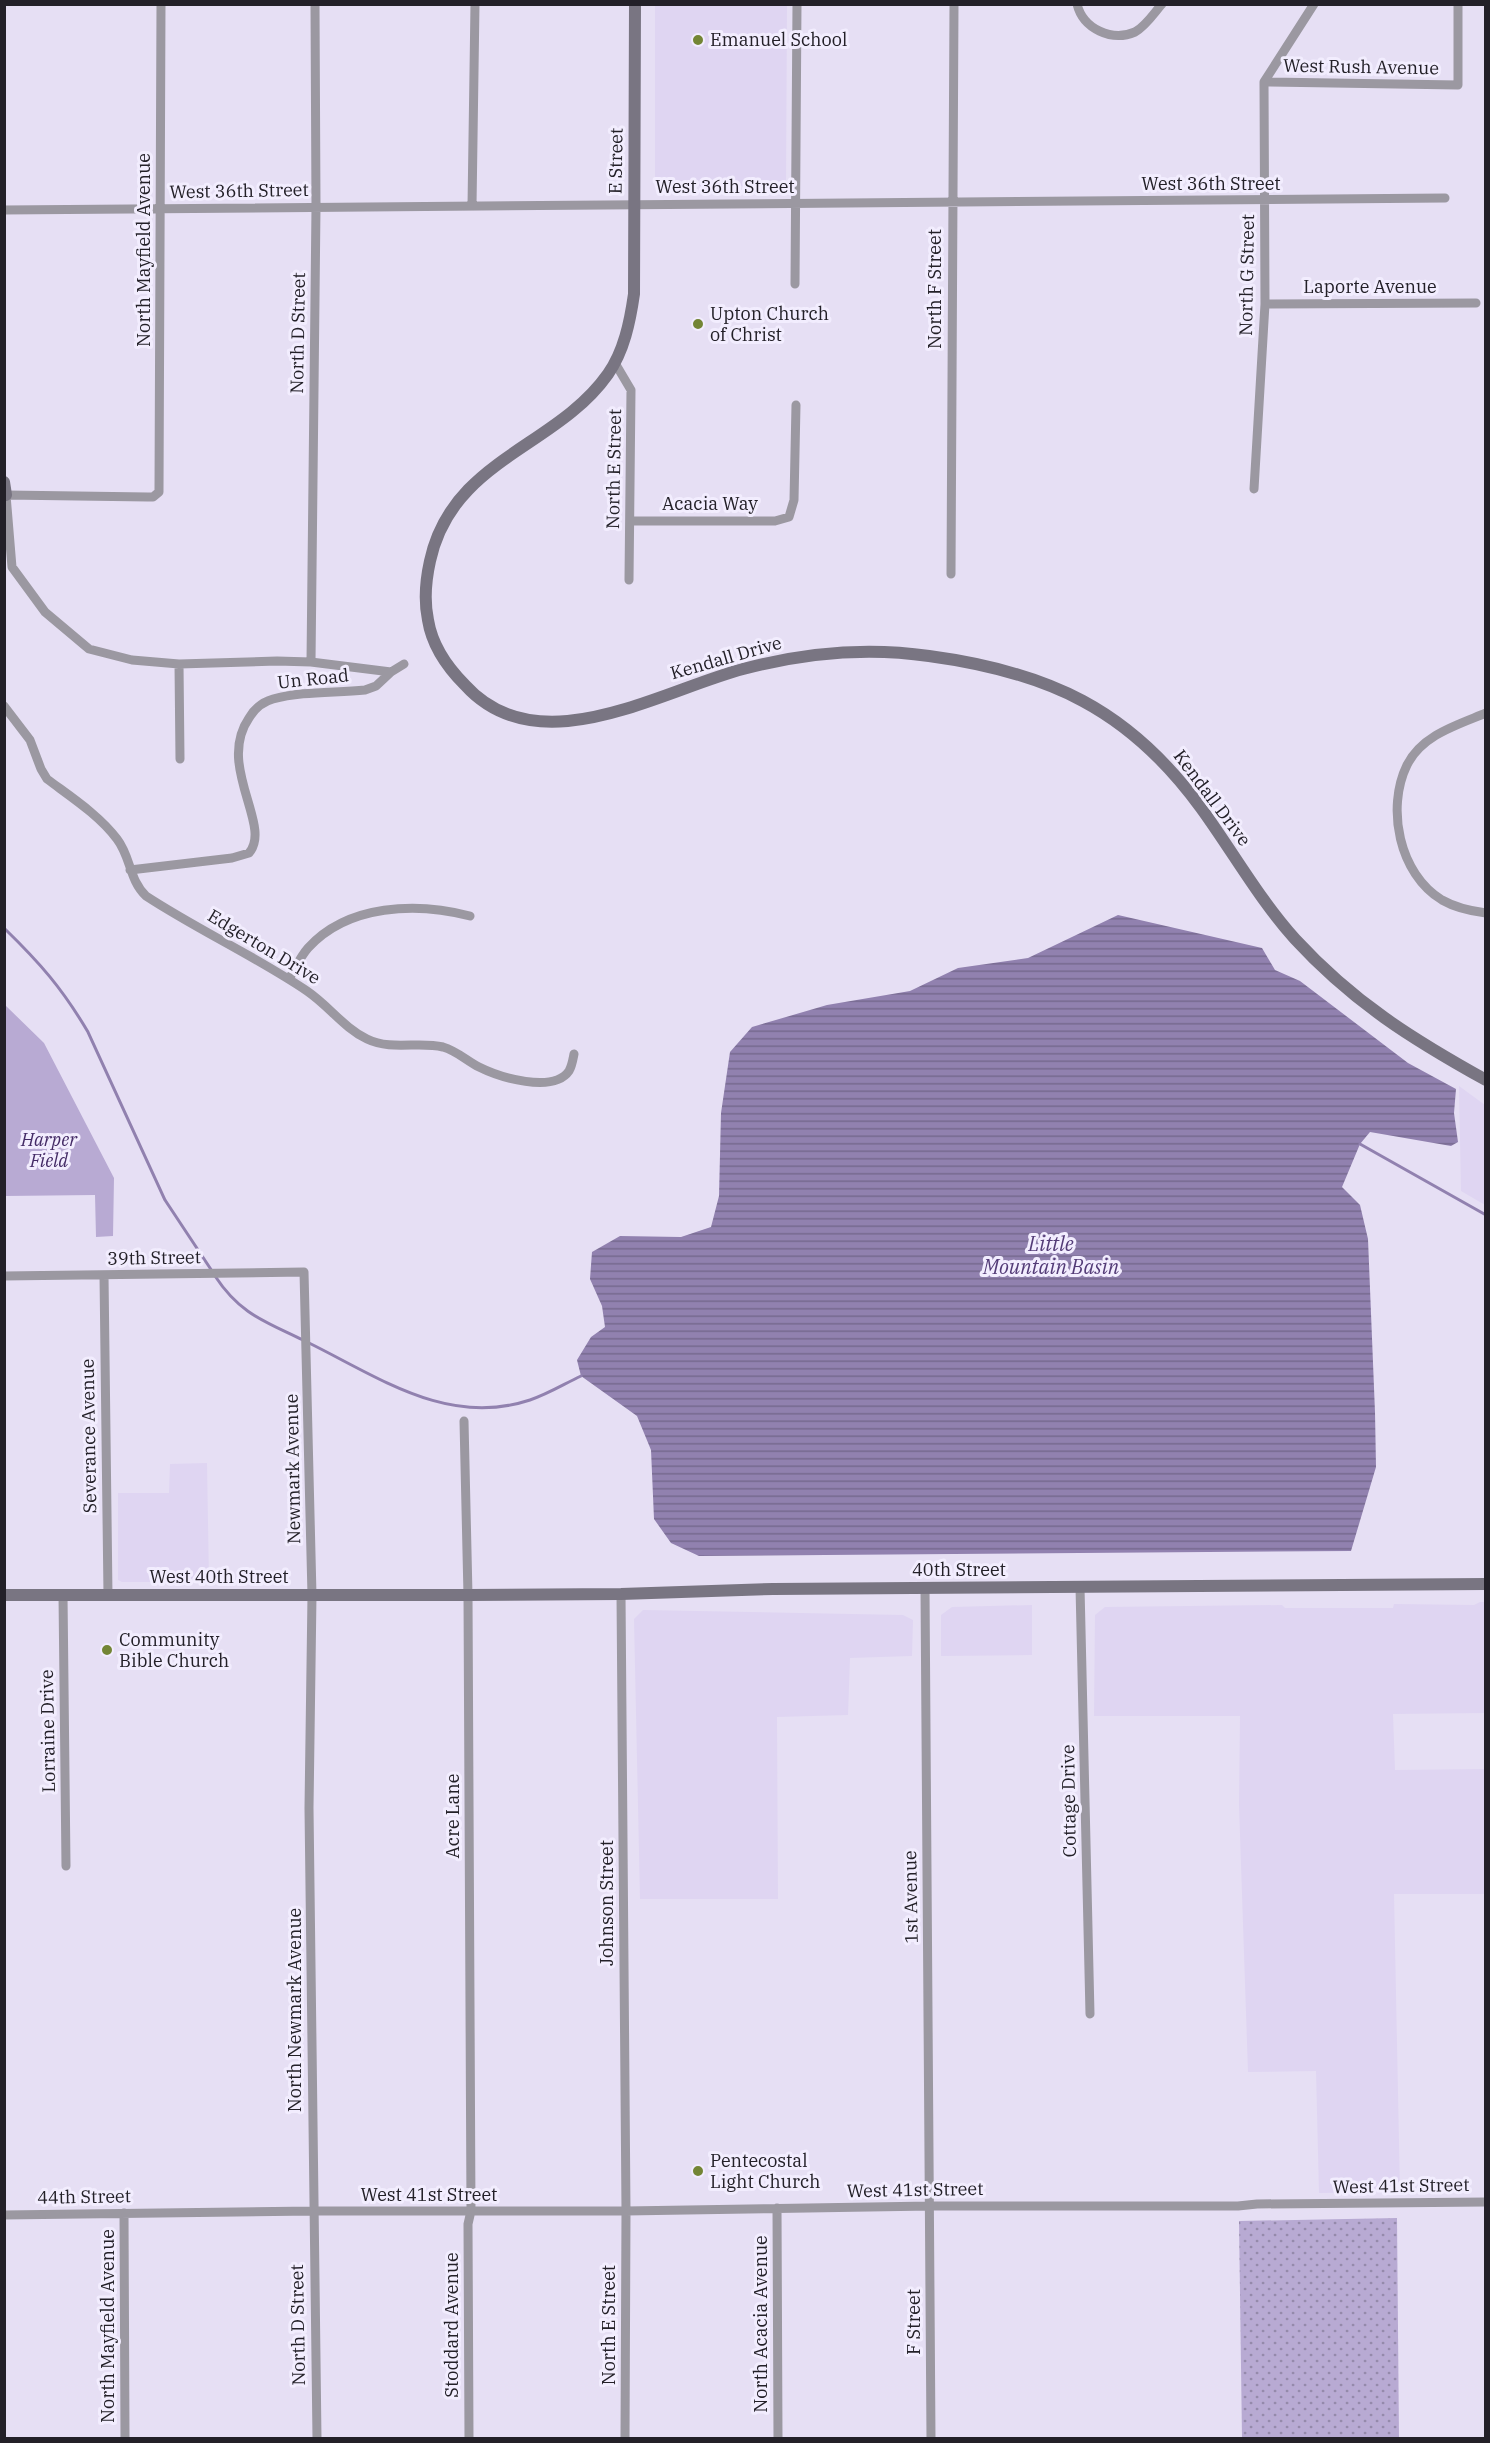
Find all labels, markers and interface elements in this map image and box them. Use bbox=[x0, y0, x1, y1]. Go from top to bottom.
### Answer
place label: Emanuel School bbox=[710, 28, 847, 51]
marker: Emanuel School bbox=[691, 33, 705, 47]
street label: West Rush Avenue bbox=[1283, 54, 1439, 79]
street label: E Street bbox=[603, 128, 628, 194]
street label: North Mayfield Avenue bbox=[132, 153, 155, 347]
street label: West 36th Street bbox=[1141, 172, 1281, 195]
street label: West 36th Street bbox=[655, 175, 795, 198]
street label: West 36th Street bbox=[169, 178, 309, 203]
street label: North G Street bbox=[1234, 214, 1259, 336]
street label: North F Street bbox=[923, 229, 946, 349]
street label: North D Street bbox=[285, 272, 310, 394]
street label: Laporte Avenue bbox=[1303, 275, 1437, 298]
place label: Upton Church of Christ bbox=[710, 302, 829, 346]
marker: Upton Church of Christ bbox=[691, 317, 705, 331]
street label: North E Street bbox=[601, 409, 626, 529]
street label: Acacia Way bbox=[662, 492, 758, 515]
street label: Kendall Drive bbox=[668, 631, 784, 684]
street label: Un Road bbox=[276, 663, 350, 694]
street label: Kendall Drive bbox=[1169, 745, 1256, 850]
street label: Edgerton Drive bbox=[204, 904, 325, 989]
park label: Harper Field bbox=[20, 1128, 78, 1172]
water label: Little Mountain Basin bbox=[982, 1230, 1120, 1280]
street label: 39th Street bbox=[107, 1245, 201, 1270]
street label: Severance Avenue bbox=[76, 1358, 101, 1514]
street label: Newmark Avenue bbox=[280, 1394, 305, 1544]
street label: 40th Street bbox=[912, 1558, 1006, 1581]
street label: West 40th Street bbox=[149, 1565, 289, 1588]
place label: Community Bible Church bbox=[119, 1628, 229, 1672]
marker: Community Bible Church bbox=[100, 1643, 114, 1657]
street label: Lorraine Drive bbox=[35, 1669, 60, 1793]
street label: Cottage Drive bbox=[1056, 1744, 1081, 1858]
street label: Acre Lane bbox=[441, 1773, 464, 1859]
street label: Johnson Street bbox=[595, 1840, 618, 1966]
street label: 1st Avenue bbox=[898, 1850, 923, 1944]
street label: North Newmark Avenue bbox=[283, 1908, 306, 2112]
place label: Pentecostal Light Church bbox=[710, 2149, 820, 2193]
marker: Pentecostal Light Church bbox=[691, 2164, 705, 2178]
street label: West 41st Street bbox=[1332, 2173, 1470, 2198]
street label: West 41st Street bbox=[846, 2177, 984, 2202]
street label: West 41st Street bbox=[361, 2183, 497, 2206]
street label: 44th Street bbox=[37, 2184, 131, 2209]
street label: North Mayfield Avenue bbox=[96, 2229, 119, 2423]
street label: North Acacia Avenue bbox=[749, 2235, 772, 2413]
street label: Stoddard Avenue bbox=[440, 2252, 463, 2398]
street label: North D Street bbox=[285, 2264, 310, 2386]
street label: North E Street bbox=[597, 2265, 620, 2385]
street label: F Street bbox=[902, 2289, 925, 2355]

